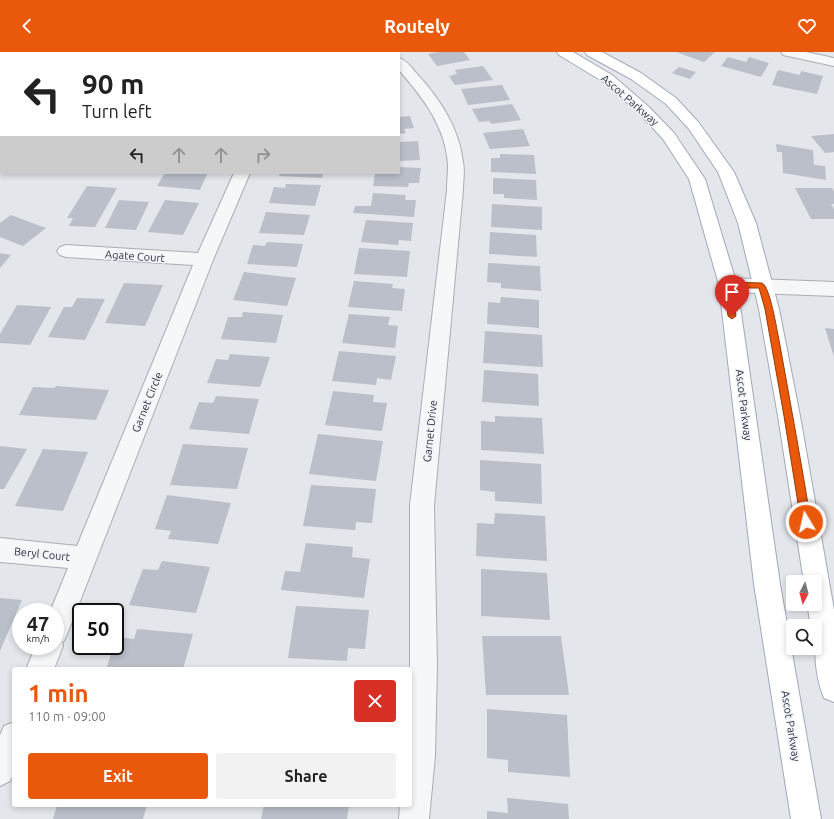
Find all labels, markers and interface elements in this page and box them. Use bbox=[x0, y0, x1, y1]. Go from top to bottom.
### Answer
icon: back bbox=[16, 15, 38, 37]
icon: heart bbox=[796, 15, 818, 37]
text: Routely bbox=[384, 16, 450, 36]
icon: left bbox=[16, 68, 68, 120]
text: 90 m bbox=[82, 68, 144, 99]
street label: Ascot Parkway bbox=[599, 72, 662, 129]
text: Turn left bbox=[82, 101, 152, 121]
icon: left bbox=[126, 144, 148, 166]
icon: ahead bbox=[168, 144, 190, 166]
icon: ahead bbox=[210, 144, 232, 166]
icon: right bbox=[252, 144, 274, 166]
street label: Agate Court bbox=[105, 248, 166, 264]
pin bbox=[715, 275, 749, 316]
icon: arrive bbox=[721, 281, 743, 303]
street label: Ascot Parkway bbox=[734, 369, 754, 442]
street label: Garnet Circle bbox=[129, 370, 165, 434]
street label: Garnet Drive bbox=[421, 399, 439, 463]
position arrow bbox=[785, 501, 827, 543]
street label: Beryl Court bbox=[13, 545, 71, 563]
north arrow bbox=[786, 575, 822, 611]
map controls bbox=[786, 575, 822, 655]
speed limit sign: 50 bbox=[72, 603, 124, 655]
text: 47 bbox=[27, 612, 49, 635]
button: search bbox=[786, 619, 822, 655]
text: km/h bbox=[26, 633, 50, 644]
text: 1 min bbox=[28, 680, 89, 707]
button: close bbox=[354, 680, 396, 722]
street label: Ascot Parkway bbox=[779, 690, 803, 763]
text: 110 m · 09:00 bbox=[28, 709, 106, 723]
button: Exit bbox=[28, 753, 208, 799]
button: Share bbox=[216, 753, 396, 799]

